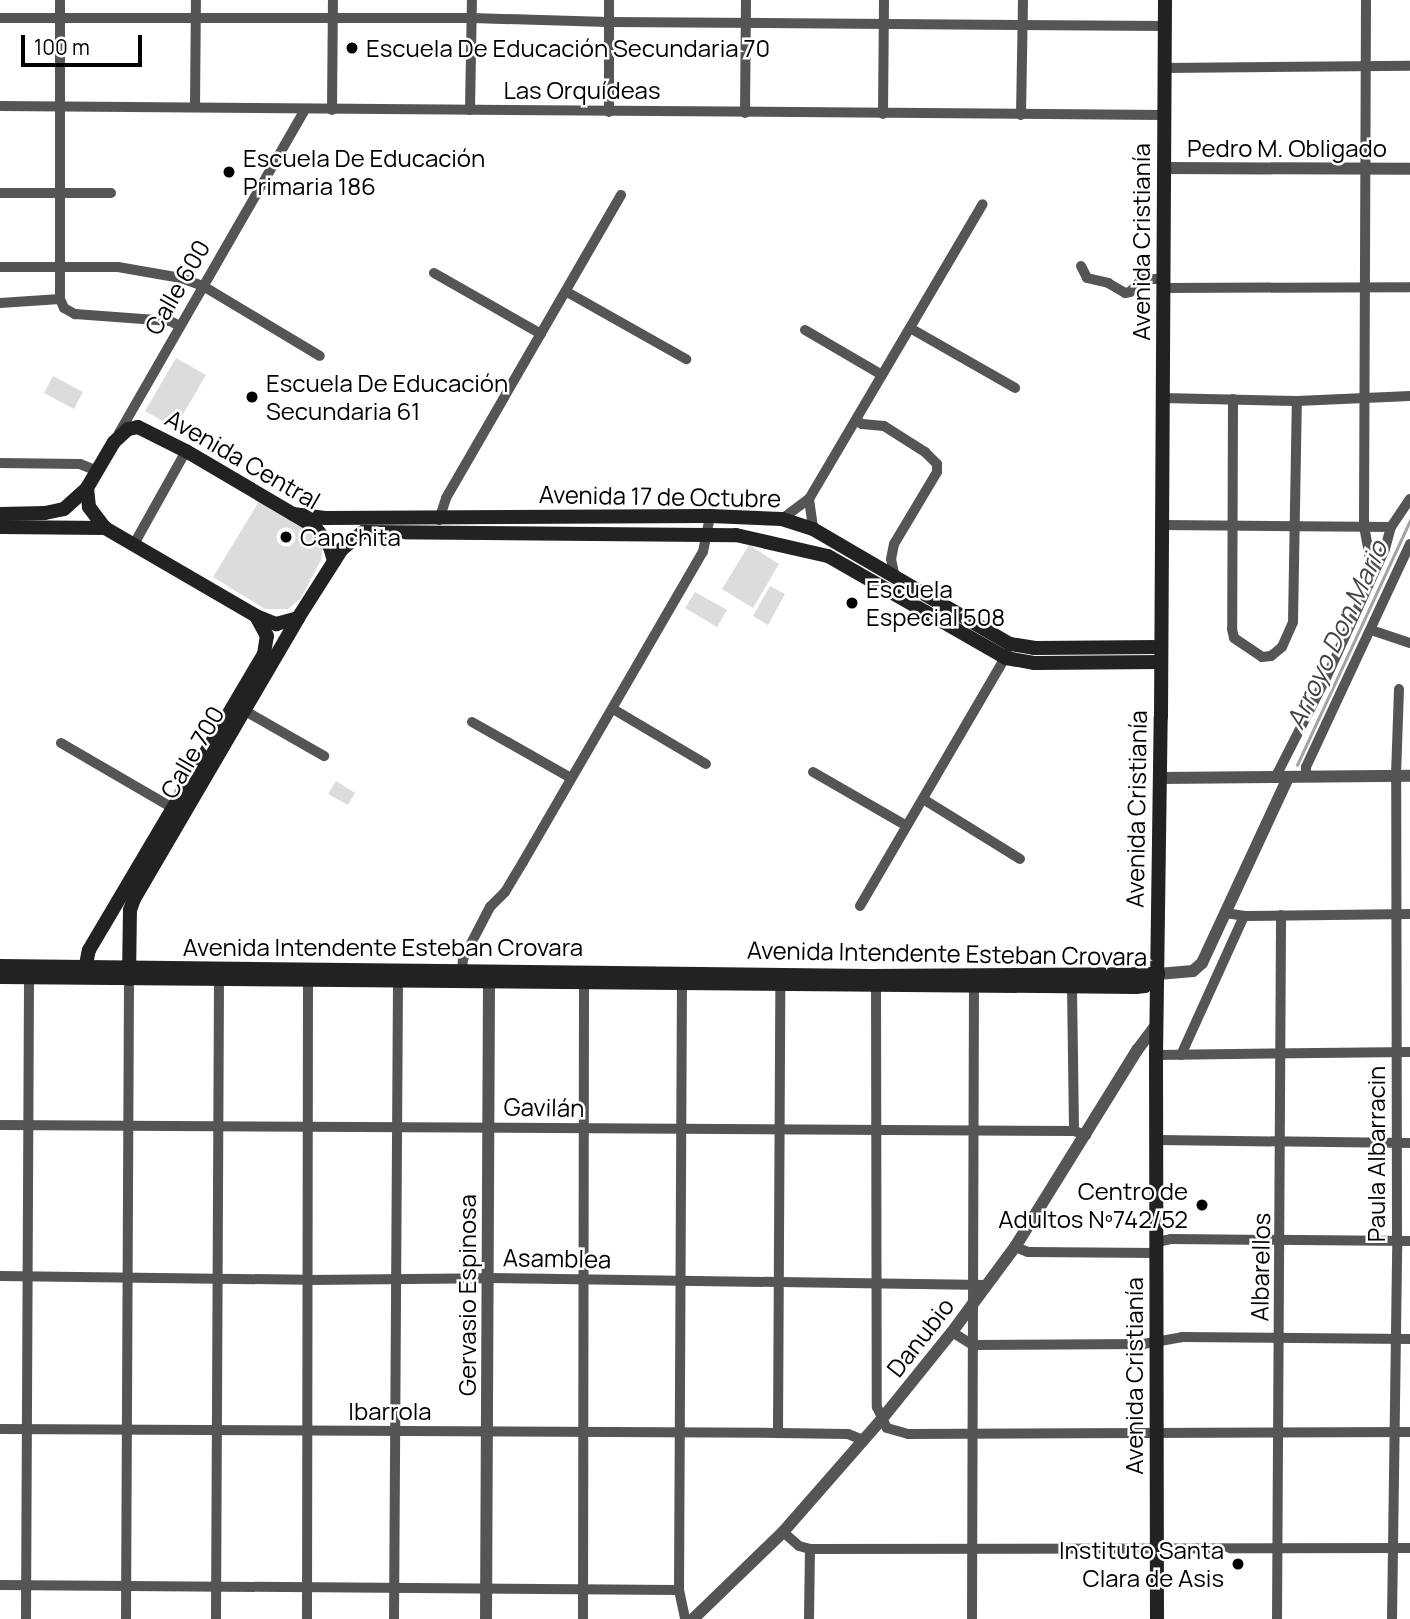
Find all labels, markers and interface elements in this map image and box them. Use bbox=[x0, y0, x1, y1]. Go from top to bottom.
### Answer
scale bar bbox=[24, 21, 145, 65]
text: 100 m bbox=[34, 33, 90, 61]
place label: Escuela De Educación Secundaria 70 bbox=[366, 34, 770, 62]
marker: Escuela De Educación Secundaria 70 bbox=[344, 40, 360, 56]
street label: Las Orquídeas bbox=[503, 76, 661, 104]
street label: Pedro M. Obligado bbox=[1187, 134, 1387, 162]
street label: Avenida Cristianía bbox=[1127, 143, 1155, 341]
place label: Escuela De Educación Primaria 186 bbox=[243, 144, 485, 200]
marker: Escuela De Educación Primaria 186 bbox=[221, 164, 237, 180]
street label: Calle 600 bbox=[138, 234, 216, 340]
place label: Escuela De Educación Secundaria 61 bbox=[266, 369, 508, 425]
marker: Escuela De Educación Secundaria 61 bbox=[244, 389, 260, 405]
street label: Avenida Central bbox=[161, 403, 325, 515]
street label: Avenida 17 de Octubre bbox=[539, 479, 781, 513]
place label: Canchita bbox=[300, 523, 401, 551]
marker: Canchita bbox=[278, 529, 294, 545]
water label: Arroyo Don Mario bbox=[1280, 536, 1394, 734]
place label: Escuela Especial 508 bbox=[866, 575, 1005, 631]
marker: Escuela Especial 508 bbox=[844, 595, 860, 611]
street label: Calle 700 bbox=[154, 701, 230, 803]
street label: Avenida Cristianía bbox=[1120, 710, 1152, 908]
street label: Avenida Intendente Esteban Crovara bbox=[183, 933, 583, 961]
street label: Avenida Intendente Esteban Crovara bbox=[747, 935, 1147, 971]
street label: Paula Albarracin bbox=[1362, 1066, 1390, 1242]
street label: Gavilán bbox=[503, 1092, 585, 1122]
place label: Centro de Adultos Nº742/52 bbox=[998, 1177, 1188, 1233]
street label: Gervasio Espinosa bbox=[453, 1194, 481, 1396]
marker: Centro de Adultos Nº742/52 bbox=[1194, 1197, 1210, 1213]
street label: Albarellos bbox=[1245, 1212, 1275, 1322]
street label: Asamblea bbox=[503, 1243, 611, 1273]
street label: Avenida Cristianía bbox=[1120, 1277, 1148, 1475]
street label: Danubio bbox=[880, 1292, 960, 1382]
street label: Ibarrola bbox=[348, 1397, 432, 1425]
place label: Instituto Santa Clara de Asis bbox=[1059, 1536, 1224, 1592]
marker: Instituto Santa Clara de Asis bbox=[1230, 1556, 1246, 1572]

